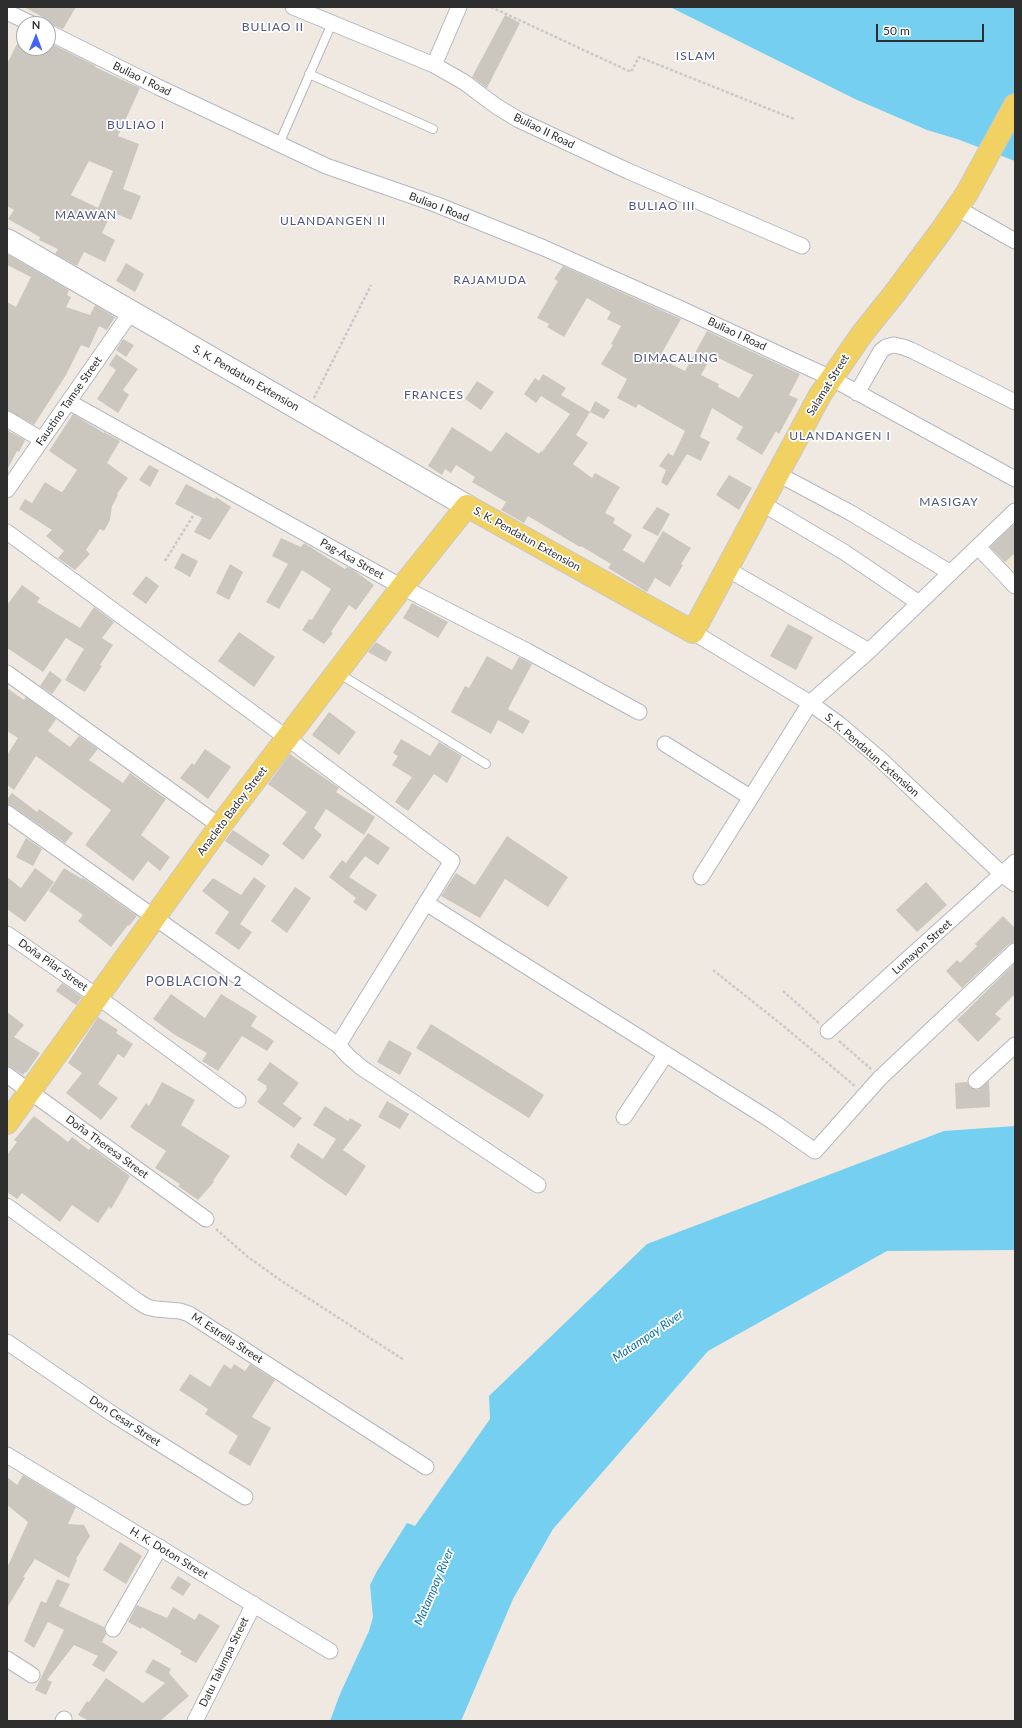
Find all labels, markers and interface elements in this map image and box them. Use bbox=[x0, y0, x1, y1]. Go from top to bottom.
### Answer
north arrow bbox=[16, 16, 56, 56]
scale bar bbox=[878, 16, 986, 42]
text: N bbox=[32, 18, 41, 31]
district label: BULIAO II bbox=[242, 20, 304, 34]
text: 50 m bbox=[883, 23, 910, 38]
district label: ISLAM bbox=[676, 49, 716, 63]
street label: Buliao I Road bbox=[111, 59, 173, 99]
street label: Buliao II Road bbox=[511, 111, 577, 151]
district label: BULIAO I bbox=[107, 118, 165, 132]
street label: Buliao I Road bbox=[407, 190, 471, 224]
district label: BULIAO III bbox=[629, 199, 695, 213]
district label: MAAWAN bbox=[55, 208, 117, 222]
district label: ULANDANGEN II bbox=[280, 214, 386, 228]
district label: RAJAMUDA bbox=[453, 273, 527, 287]
street label: Buliao I Road bbox=[706, 315, 768, 353]
street label: S. K. Pendatun Extension bbox=[191, 342, 301, 414]
district label: DIMACALING bbox=[633, 351, 719, 365]
street label: Salamat Street bbox=[804, 352, 852, 418]
street label: Faustino Tamse Street bbox=[33, 354, 105, 448]
district label: FRANCES bbox=[404, 388, 464, 402]
district label: ULANDANGEN I bbox=[789, 429, 891, 443]
district label: MASIGAY bbox=[919, 495, 979, 509]
street label: S. K. Pendatun Extension bbox=[471, 504, 583, 574]
street label: Pag-Asa Street bbox=[318, 536, 386, 582]
street label: S. K. Pendatun Extension bbox=[822, 711, 922, 799]
street label: Anacleto Badoy Street bbox=[194, 764, 270, 858]
street label: Lumayon Street bbox=[890, 917, 954, 977]
street label: Doña Pilar Street bbox=[16, 936, 90, 994]
district label: POBLACION 2 bbox=[146, 974, 242, 990]
street label: Doña Theresa Street bbox=[63, 1113, 151, 1181]
water label: Matampay River bbox=[610, 1307, 686, 1365]
street label: M. Estrella Street bbox=[189, 1310, 265, 1366]
street label: Don Cesar Street bbox=[87, 1393, 163, 1449]
street label: H. K. Doton Street bbox=[127, 1524, 211, 1582]
water label: Matampay River bbox=[411, 1546, 457, 1628]
street label: Datu Talumpa Street bbox=[196, 1615, 252, 1709]

